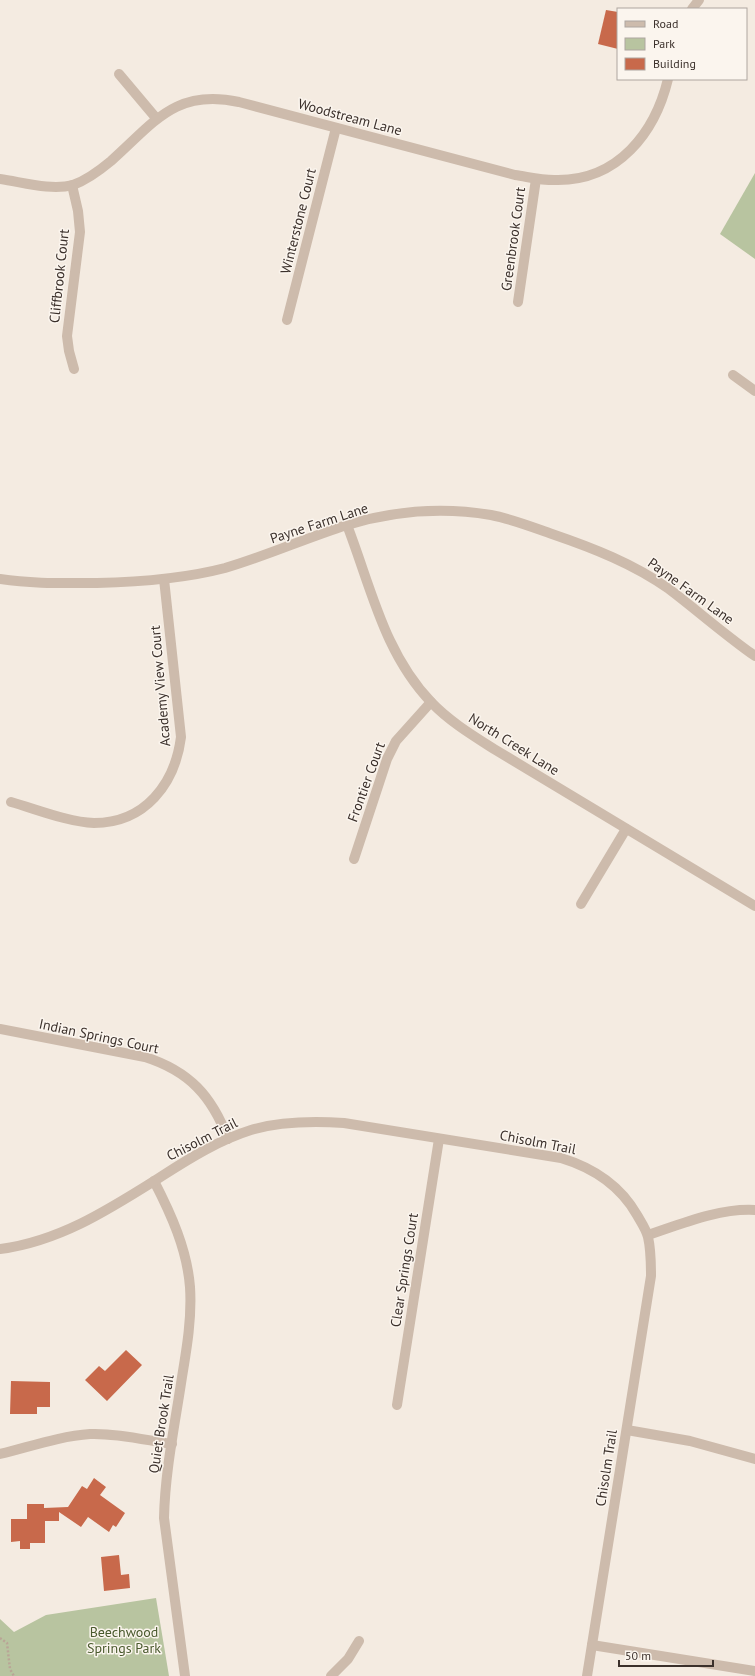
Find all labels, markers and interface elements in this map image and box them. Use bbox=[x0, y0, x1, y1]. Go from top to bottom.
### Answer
legend bbox=[617, 8, 747, 80]
text: Road bbox=[653, 16, 678, 31]
text: Park bbox=[653, 36, 675, 51]
text: Building bbox=[653, 56, 696, 71]
street label: Woodstream Lane bbox=[296, 94, 404, 140]
street label: Winterstone Court bbox=[276, 166, 320, 276]
street label: Greenbrook Court bbox=[497, 186, 529, 292]
street label: Cliffbrook Court bbox=[45, 228, 73, 324]
street label: Payne Farm Lane bbox=[268, 499, 370, 547]
street label: Payne Farm Lane bbox=[644, 554, 738, 628]
street label: Academy View Court bbox=[146, 624, 174, 747]
street label: North Creek Lane bbox=[465, 709, 563, 779]
street label: Frontier Court bbox=[343, 739, 389, 824]
street label: Indian Springs Court bbox=[37, 1014, 161, 1058]
street label: Chisolm Trail bbox=[163, 1113, 241, 1165]
street label: Chisolm Trail bbox=[498, 1126, 578, 1158]
street label: Clear Springs Court bbox=[386, 1211, 422, 1328]
street label: Quiet Brook Trail bbox=[144, 1373, 178, 1475]
street label: Chisolm Trail bbox=[591, 1428, 621, 1508]
park label: Beechwood Springs Park bbox=[87, 1623, 161, 1657]
scale bar bbox=[619, 1642, 713, 1668]
text: 50 m bbox=[625, 1648, 651, 1663]

